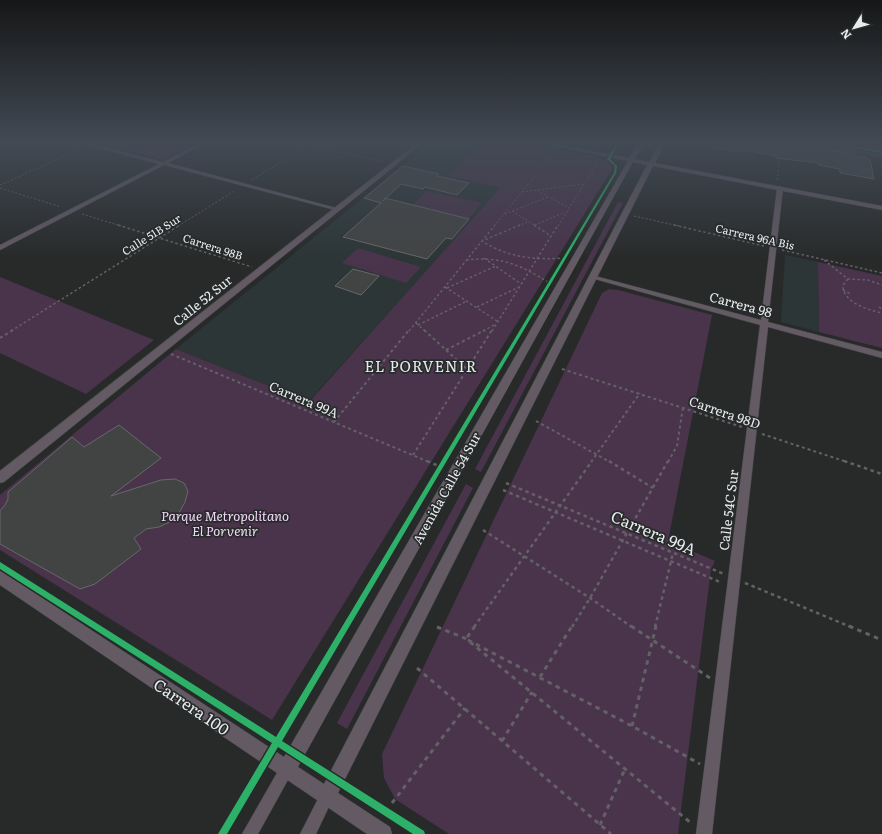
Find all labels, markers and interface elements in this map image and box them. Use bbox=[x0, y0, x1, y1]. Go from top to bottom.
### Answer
north arrow bbox=[834, 8, 874, 48]
text: N bbox=[836, 26, 854, 43]
street label: Calle 51B Sur bbox=[118, 209, 184, 258]
street label: Carrera 96A Bis bbox=[714, 219, 796, 253]
street label: Carrera 98B bbox=[181, 229, 245, 263]
street label: Calle 52 Sur bbox=[168, 270, 236, 330]
street label: Carrera 98 bbox=[707, 286, 775, 322]
district label: EL PORVENIR bbox=[364, 354, 478, 377]
street label: Carrera 99A bbox=[266, 376, 342, 422]
street label: Carrera 98D bbox=[687, 391, 763, 433]
street label: Avenida Calle 54 Sur bbox=[407, 428, 485, 547]
street label: Calle 54C Sur bbox=[714, 468, 742, 552]
street label: Carrera 99A bbox=[608, 503, 701, 561]
park label: Parque Metropolitano El Porvenir bbox=[161, 506, 289, 540]
street label: Carrera 100 bbox=[149, 672, 235, 740]

